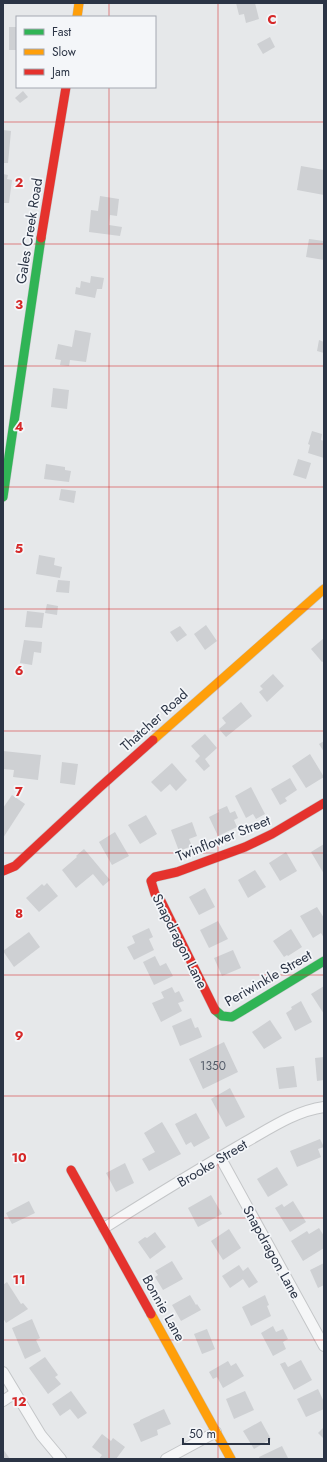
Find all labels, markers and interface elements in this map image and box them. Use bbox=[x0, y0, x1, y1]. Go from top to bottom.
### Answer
text: C bbox=[267, 10, 277, 29]
legend bbox=[16, 16, 156, 88]
text: Fast bbox=[52, 23, 71, 41]
text: Slow bbox=[52, 43, 77, 61]
text: Jam bbox=[50, 63, 70, 81]
text: 2 bbox=[15, 173, 23, 192]
street label: Gales Creek Road bbox=[11, 177, 47, 285]
text: 3 bbox=[15, 295, 23, 314]
text: 4 bbox=[14, 417, 24, 436]
text: 5 bbox=[15, 539, 23, 558]
text: 6 bbox=[15, 661, 24, 680]
street label: Thatcher Road bbox=[116, 684, 192, 756]
text: 7 bbox=[15, 782, 23, 801]
street label: Twinflower Street bbox=[173, 810, 274, 866]
street label: Snapdragon Lane bbox=[147, 890, 213, 992]
text: 8 bbox=[15, 904, 23, 923]
street label: Periwinkle Street bbox=[221, 945, 316, 1011]
text: 9 bbox=[15, 1026, 24, 1045]
house number: 1350 bbox=[200, 1057, 226, 1075]
street label: Brooke Street bbox=[173, 1134, 251, 1192]
text: 10 bbox=[11, 1148, 27, 1167]
street label: Snapdragon Lane bbox=[238, 1202, 306, 1302]
text: 11 bbox=[12, 1270, 26, 1289]
street label: Bonnie Lane bbox=[138, 1271, 190, 1345]
text: 12 bbox=[11, 1392, 27, 1411]
scale bar bbox=[183, 1420, 269, 1446]
text: 50 m bbox=[189, 1425, 216, 1443]

